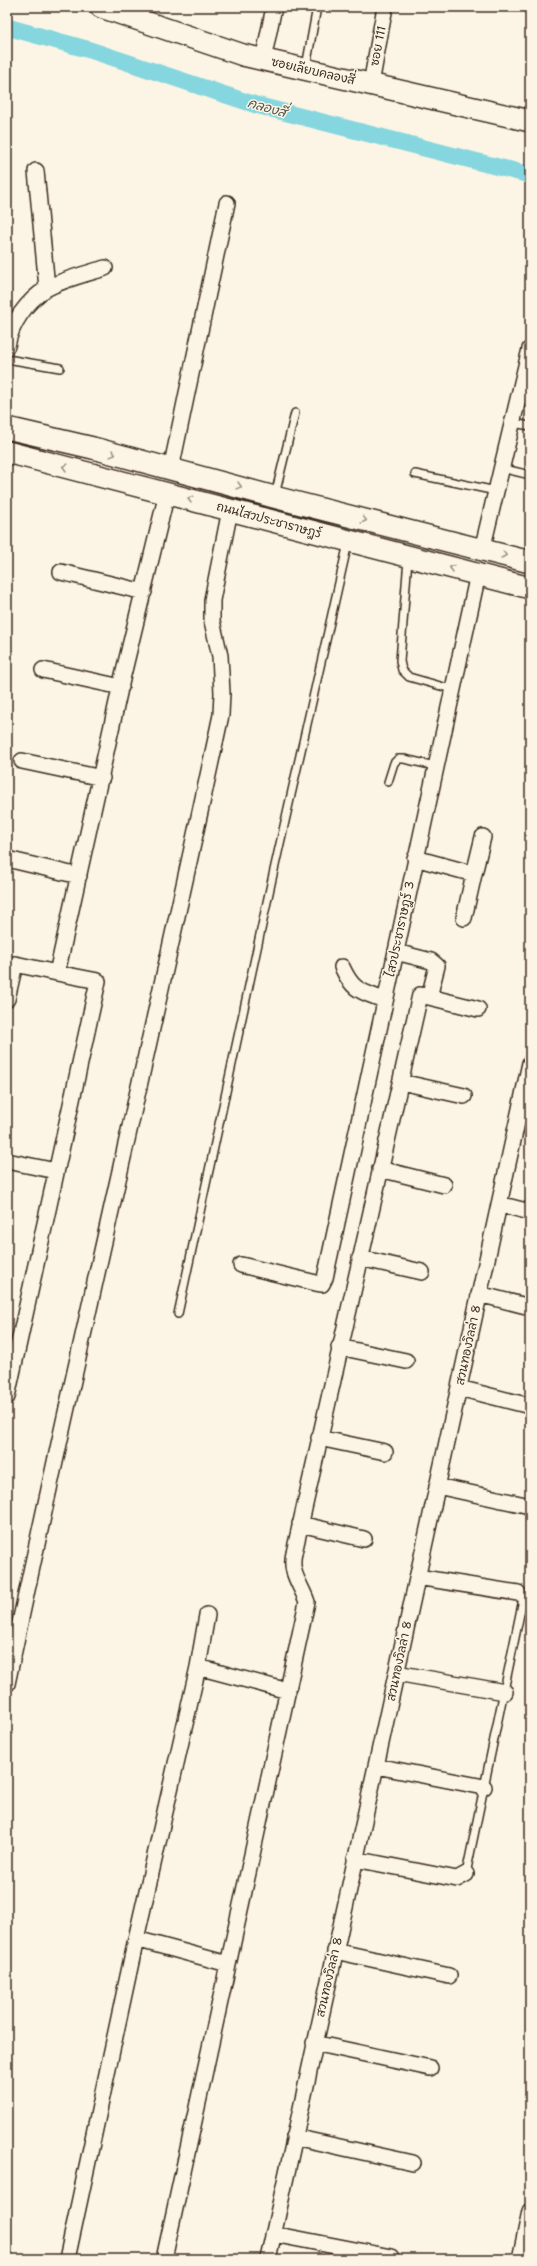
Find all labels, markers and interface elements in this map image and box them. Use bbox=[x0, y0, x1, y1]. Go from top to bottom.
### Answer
street label: ซอย 111 bbox=[366, 25, 390, 67]
street label: ซอยเลียบคลองสี่ bbox=[270, 51, 359, 89]
water label: คลองสี่ bbox=[246, 90, 293, 122]
one-way arrow bbox=[110, 449, 116, 457]
one-way arrow bbox=[61, 463, 68, 471]
one-way arrow bbox=[235, 482, 242, 490]
one-way arrow bbox=[187, 496, 194, 504]
street label: ถนนไสวประชาราษฎร์ bbox=[215, 498, 324, 542]
one-way arrow bbox=[361, 516, 367, 524]
one-way arrow bbox=[501, 551, 507, 559]
one-way arrow bbox=[448, 564, 455, 572]
street label: ไสวประชาราษฎร์ 3 bbox=[382, 879, 418, 980]
street label: สวนทองวิลล่า 8 bbox=[452, 1303, 484, 1387]
street label: สวนทองวิลล่า 8 bbox=[383, 1619, 415, 1703]
street label: สวนทองวิลล่า 8 bbox=[312, 1935, 346, 2019]

